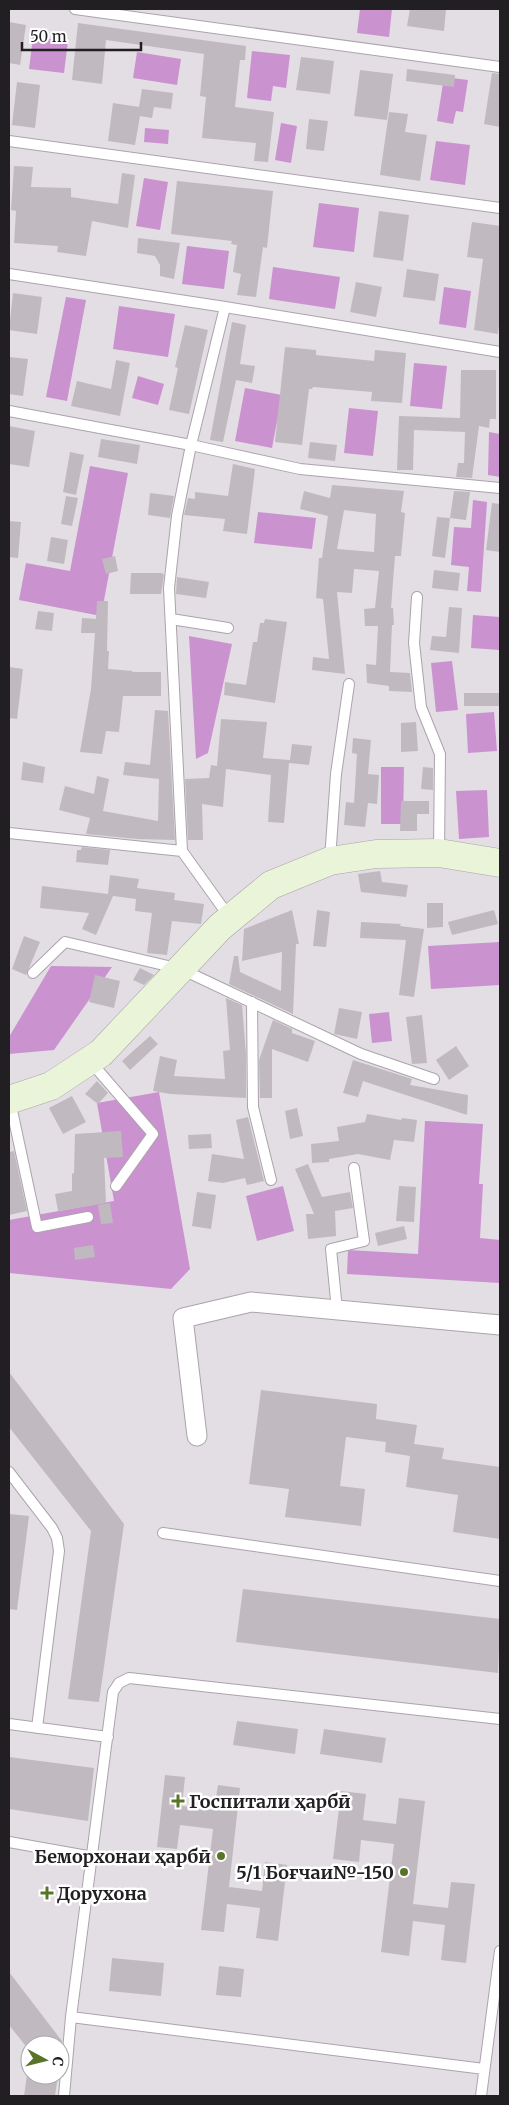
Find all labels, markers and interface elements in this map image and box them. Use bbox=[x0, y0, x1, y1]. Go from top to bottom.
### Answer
scale bar bbox=[22, 20, 141, 52]
text: 50 m bbox=[30, 27, 67, 46]
place label: Госпитали ҳарбӣ bbox=[189, 1790, 351, 1813]
marker: Госпитали ҳарбӣ bbox=[171, 1794, 185, 1808]
place label: Беморхонаи ҳарбӣ bbox=[34, 1845, 211, 1868]
marker: Беморхонаи ҳарбӣ bbox=[215, 1850, 227, 1862]
place label: 5/1 Боғчаи№-150 bbox=[236, 1861, 394, 1884]
marker: 5/1 Боғчаи№-150 bbox=[398, 1866, 410, 1878]
place label: Дорухона bbox=[57, 1882, 147, 1905]
marker: Дорухона bbox=[41, 1887, 53, 1899]
north arrow bbox=[20, 2035, 70, 2085]
text: С bbox=[48, 2056, 67, 2067]

